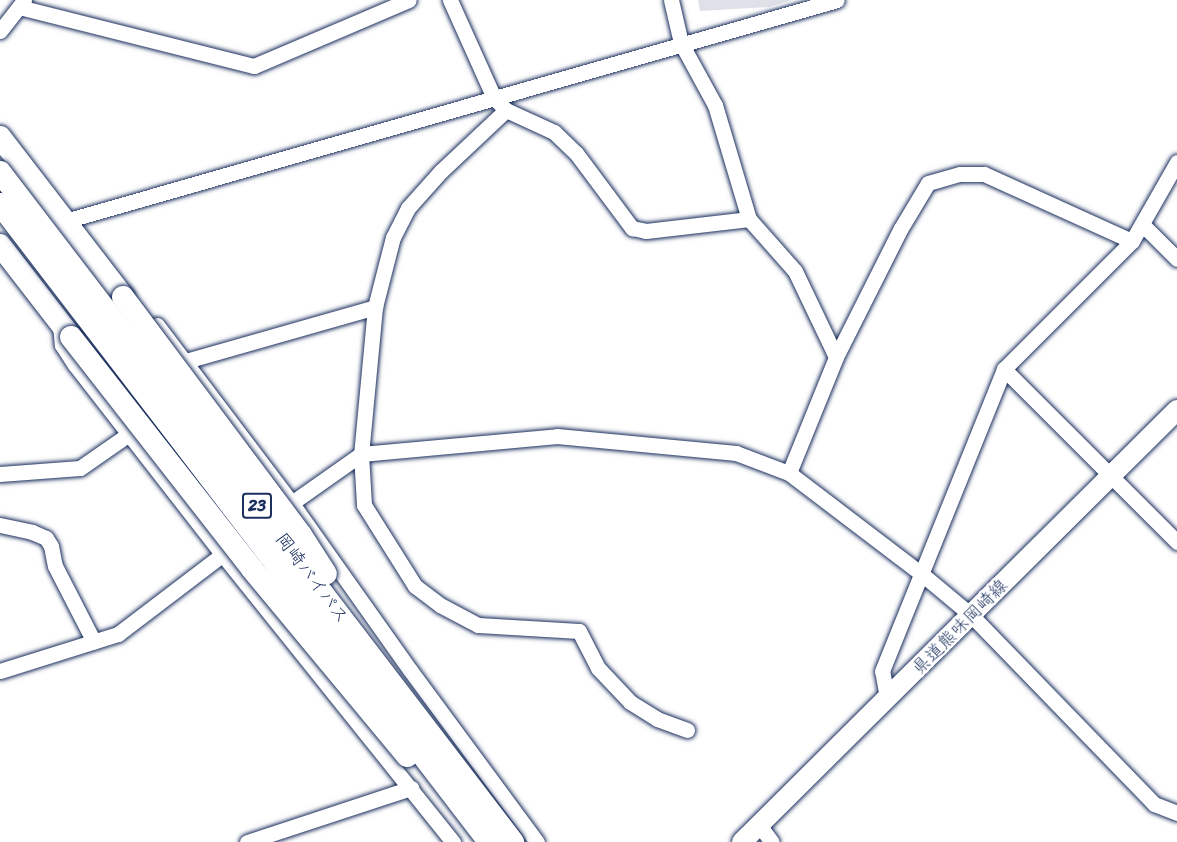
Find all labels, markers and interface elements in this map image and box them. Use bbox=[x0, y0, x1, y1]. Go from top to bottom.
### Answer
road number: 23 bbox=[240, 493, 274, 519]
street label: 岡崎バイパス bbox=[271, 528, 353, 628]
street label: 県道熊味岡崎線 bbox=[908, 575, 1012, 679]

